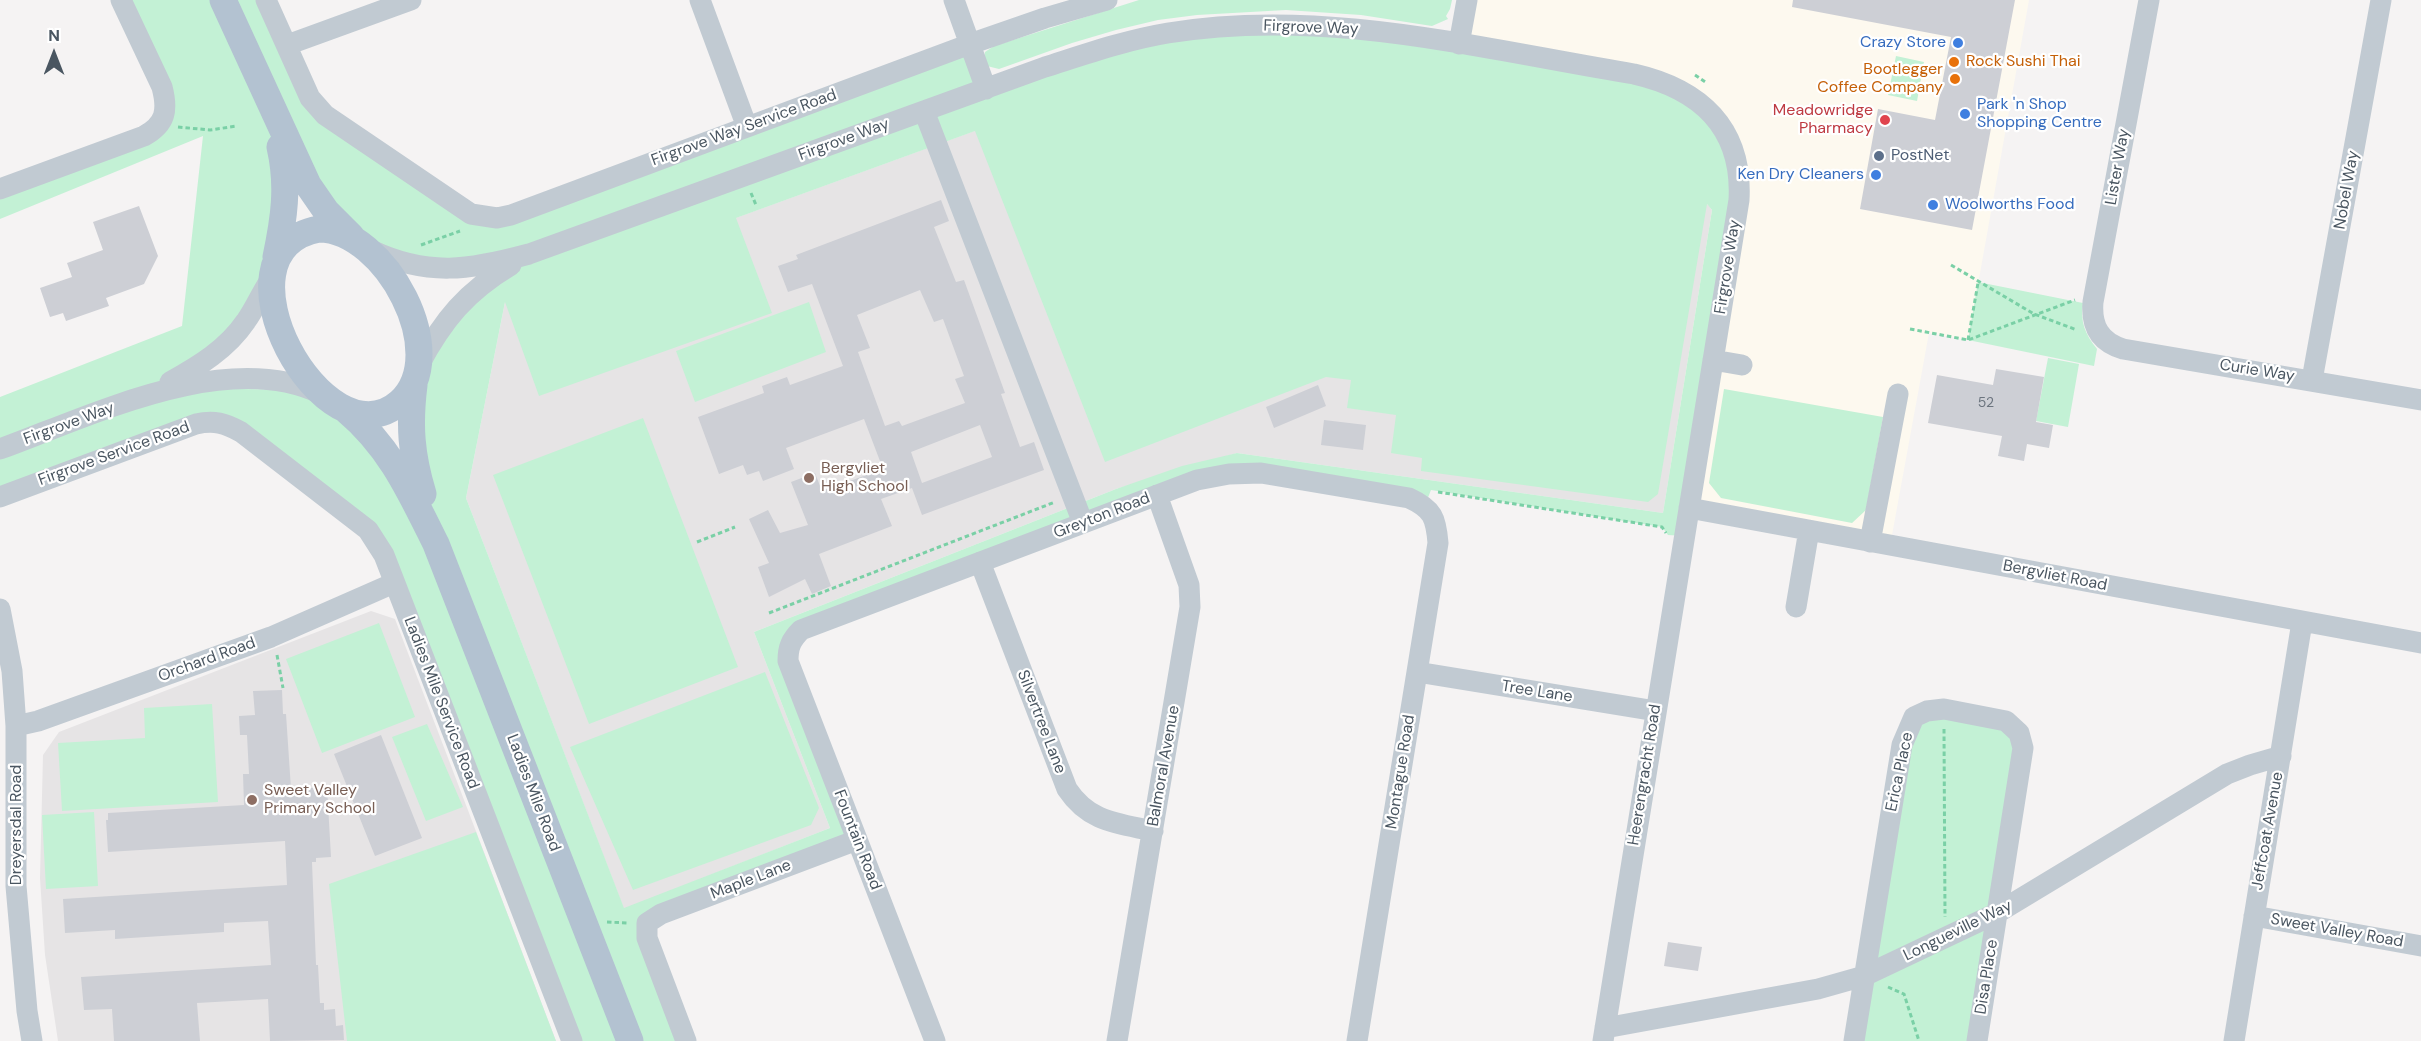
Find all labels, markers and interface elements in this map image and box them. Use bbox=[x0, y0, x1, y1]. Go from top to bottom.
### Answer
street label: Firgrove Way bbox=[1263, 17, 1359, 39]
north arrow bbox=[24, 24, 84, 84]
text: N bbox=[48, 25, 60, 46]
place label: Crazy Store bbox=[1860, 33, 1946, 53]
marker: Crazy Store bbox=[1951, 36, 1965, 50]
place label: Rock Sushi Thai bbox=[1966, 52, 2080, 72]
marker: Rock Sushi Thai bbox=[1947, 55, 1961, 69]
place label: Bootlegger Coffee Company bbox=[1817, 60, 1943, 98]
marker: Bootlegger Coffee Company bbox=[1948, 72, 1962, 86]
street label: Firgrove Way Service Road bbox=[649, 86, 839, 170]
place label: Park 'n Shop Shopping Centre bbox=[1977, 95, 2102, 133]
place label: Meadowridge Pharmacy bbox=[1773, 101, 1873, 139]
marker: Park 'n Shop Shopping Centre bbox=[1958, 107, 1972, 121]
marker: Meadowridge Pharmacy bbox=[1878, 113, 1892, 127]
street label: Firgrove Way bbox=[796, 115, 892, 165]
street label: Lister Way bbox=[2102, 127, 2134, 207]
place label: PostNet bbox=[1891, 146, 1949, 166]
marker: PostNet bbox=[1872, 149, 1886, 163]
street label: Nobel Way bbox=[2331, 149, 2363, 231]
place label: Ken Dry Cleaners bbox=[1738, 165, 1864, 185]
marker: Ken Dry Cleaners bbox=[1869, 168, 1883, 182]
place label: Woolworths Food bbox=[1945, 195, 2075, 215]
marker: Woolworths Food bbox=[1926, 198, 1940, 212]
street label: Firgrove Way bbox=[1711, 218, 1745, 316]
street label: Curie Way bbox=[2218, 356, 2296, 386]
house number: 52 bbox=[1978, 395, 1994, 411]
street label: Firgrove Way bbox=[21, 399, 117, 449]
street label: Firgrove Service Road bbox=[36, 418, 192, 490]
place label: Bergvliet High School bbox=[821, 459, 908, 497]
marker: Bergvliet High School bbox=[802, 471, 816, 485]
street label: Greyton Road bbox=[1051, 489, 1153, 543]
street label: Bergvliet Road bbox=[2001, 556, 2109, 596]
street label: Ladies Mile Service Road bbox=[399, 614, 483, 792]
street label: Orchard Road bbox=[156, 634, 258, 686]
street label: Silvertree Lane bbox=[1012, 667, 1070, 777]
street label: Tree Lane bbox=[1500, 677, 1574, 707]
street label: Heerengracht Road bbox=[1624, 703, 1666, 847]
street label: Balmoral Avenue bbox=[1144, 704, 1184, 828]
street label: Montague Road bbox=[1382, 713, 1420, 831]
street label: Erica Place bbox=[1882, 731, 1918, 813]
street label: Ladies Mile Road bbox=[502, 732, 564, 854]
street label: Dreyersdal Road bbox=[7, 765, 27, 885]
street label: Jeffcoat Avenue bbox=[2248, 770, 2288, 892]
place label: Sweet Valley Primary School bbox=[264, 781, 375, 819]
street label: Fountain Road bbox=[829, 787, 885, 893]
marker: Sweet Valley Primary School bbox=[245, 793, 259, 807]
street label: Maple Lane bbox=[708, 856, 794, 904]
street label: Longueville Way bbox=[1901, 896, 2015, 966]
street label: Sweet Valley Road bbox=[2269, 910, 2405, 952]
street label: Disa Place bbox=[1972, 938, 2002, 1016]

